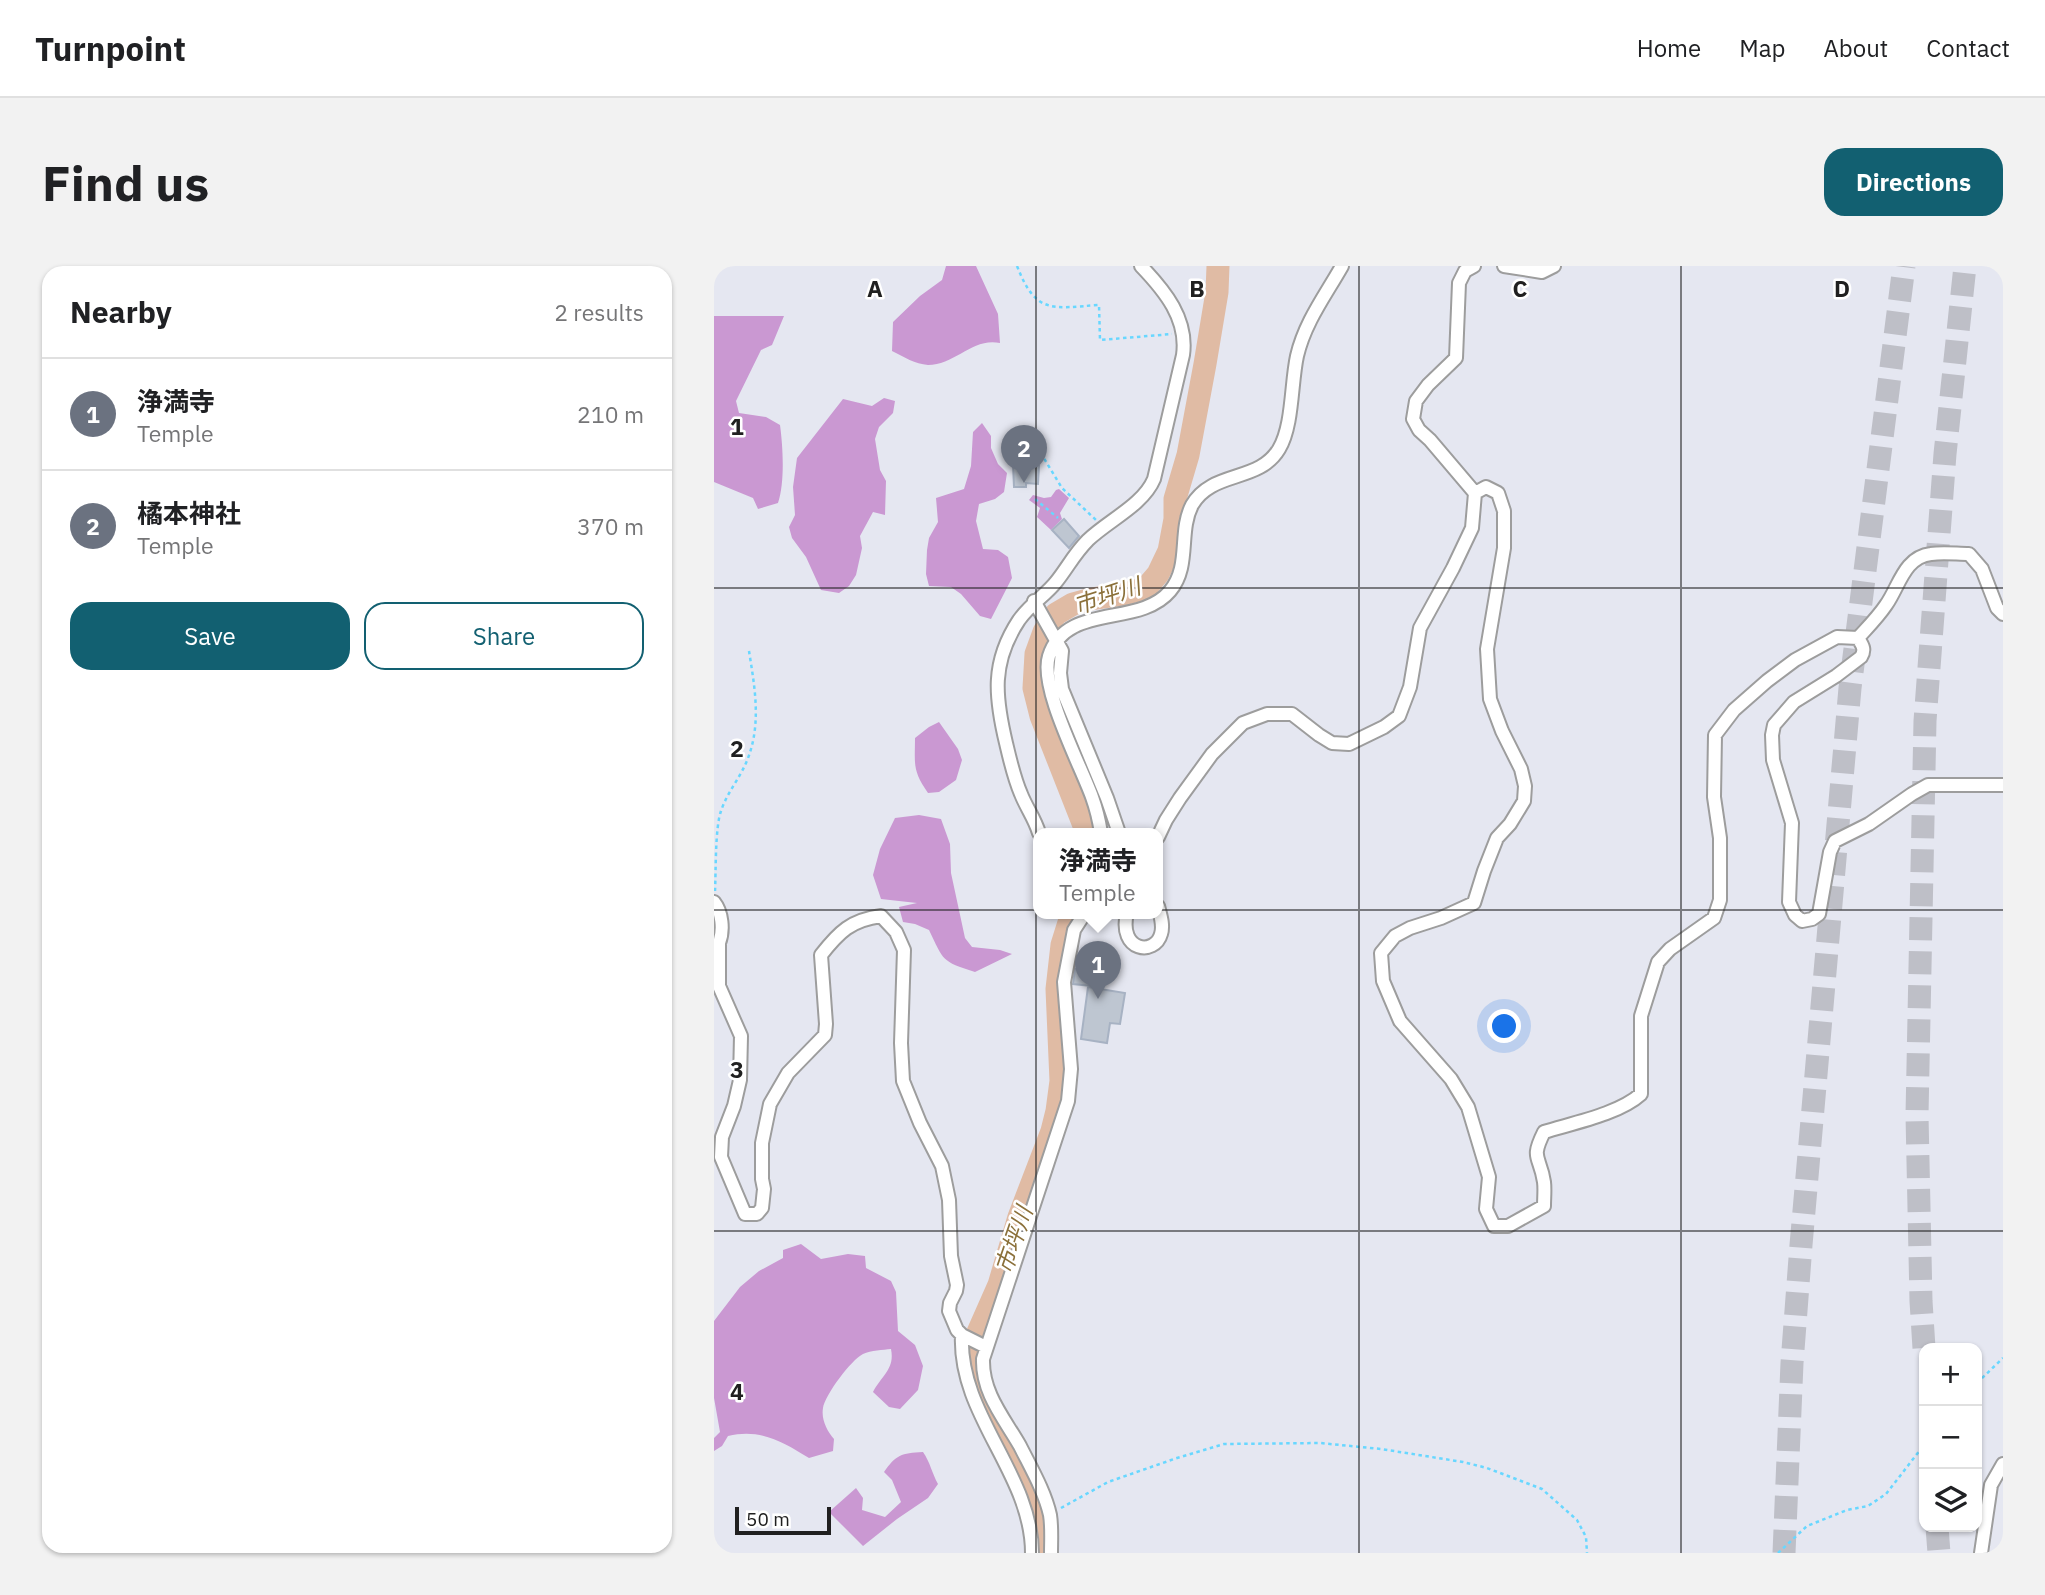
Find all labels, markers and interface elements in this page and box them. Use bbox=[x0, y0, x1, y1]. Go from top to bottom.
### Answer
text: Turnpoint bbox=[35, 27, 186, 70]
text: Home bbox=[1637, 32, 1701, 64]
text: Map bbox=[1739, 32, 1785, 64]
text: About bbox=[1823, 32, 1888, 64]
text: Contact bbox=[1926, 32, 2010, 64]
button: Directions bbox=[1824, 148, 2003, 216]
text: Find us bbox=[42, 151, 209, 214]
text: A bbox=[867, 273, 883, 303]
text: B bbox=[1189, 273, 1205, 303]
text: C bbox=[1513, 273, 1528, 303]
text: D bbox=[1834, 273, 1850, 303]
text: Nearby bbox=[70, 292, 172, 331]
text: 2 results bbox=[554, 297, 644, 327]
text: 浄満寺 bbox=[137, 384, 215, 418]
text: 1 bbox=[86, 399, 100, 429]
text: 210 m bbox=[577, 399, 644, 429]
text: 1 bbox=[730, 411, 744, 441]
text: Temple bbox=[137, 418, 214, 448]
pin: 2 bbox=[1001, 425, 1047, 483]
text: 橘本神社 bbox=[137, 496, 241, 530]
text: 2 bbox=[86, 511, 100, 541]
text: 370 m bbox=[577, 511, 644, 541]
text: Temple bbox=[137, 530, 214, 560]
water label: 市坪川 bbox=[1069, 569, 1147, 620]
button: Save bbox=[70, 602, 350, 670]
button: Share bbox=[364, 602, 644, 670]
text: 2 bbox=[730, 733, 744, 763]
popup bbox=[1033, 828, 1163, 919]
text: 浄満寺 bbox=[1059, 843, 1137, 877]
text: Temple bbox=[1059, 877, 1136, 907]
pin: 1 bbox=[1075, 941, 1121, 999]
your location bbox=[1487, 1009, 1521, 1043]
text: 3 bbox=[730, 1054, 744, 1084]
water label: 市坪川 bbox=[988, 1199, 1039, 1277]
map controls bbox=[1919, 1343, 1982, 1532]
button: + bbox=[1919, 1343, 1982, 1406]
text: 4 bbox=[730, 1376, 744, 1406]
button: − bbox=[1919, 1406, 1982, 1469]
button: layers bbox=[1919, 1469, 1982, 1532]
scale bar bbox=[735, 1504, 831, 1536]
text: 50 m bbox=[746, 1507, 790, 1531]

